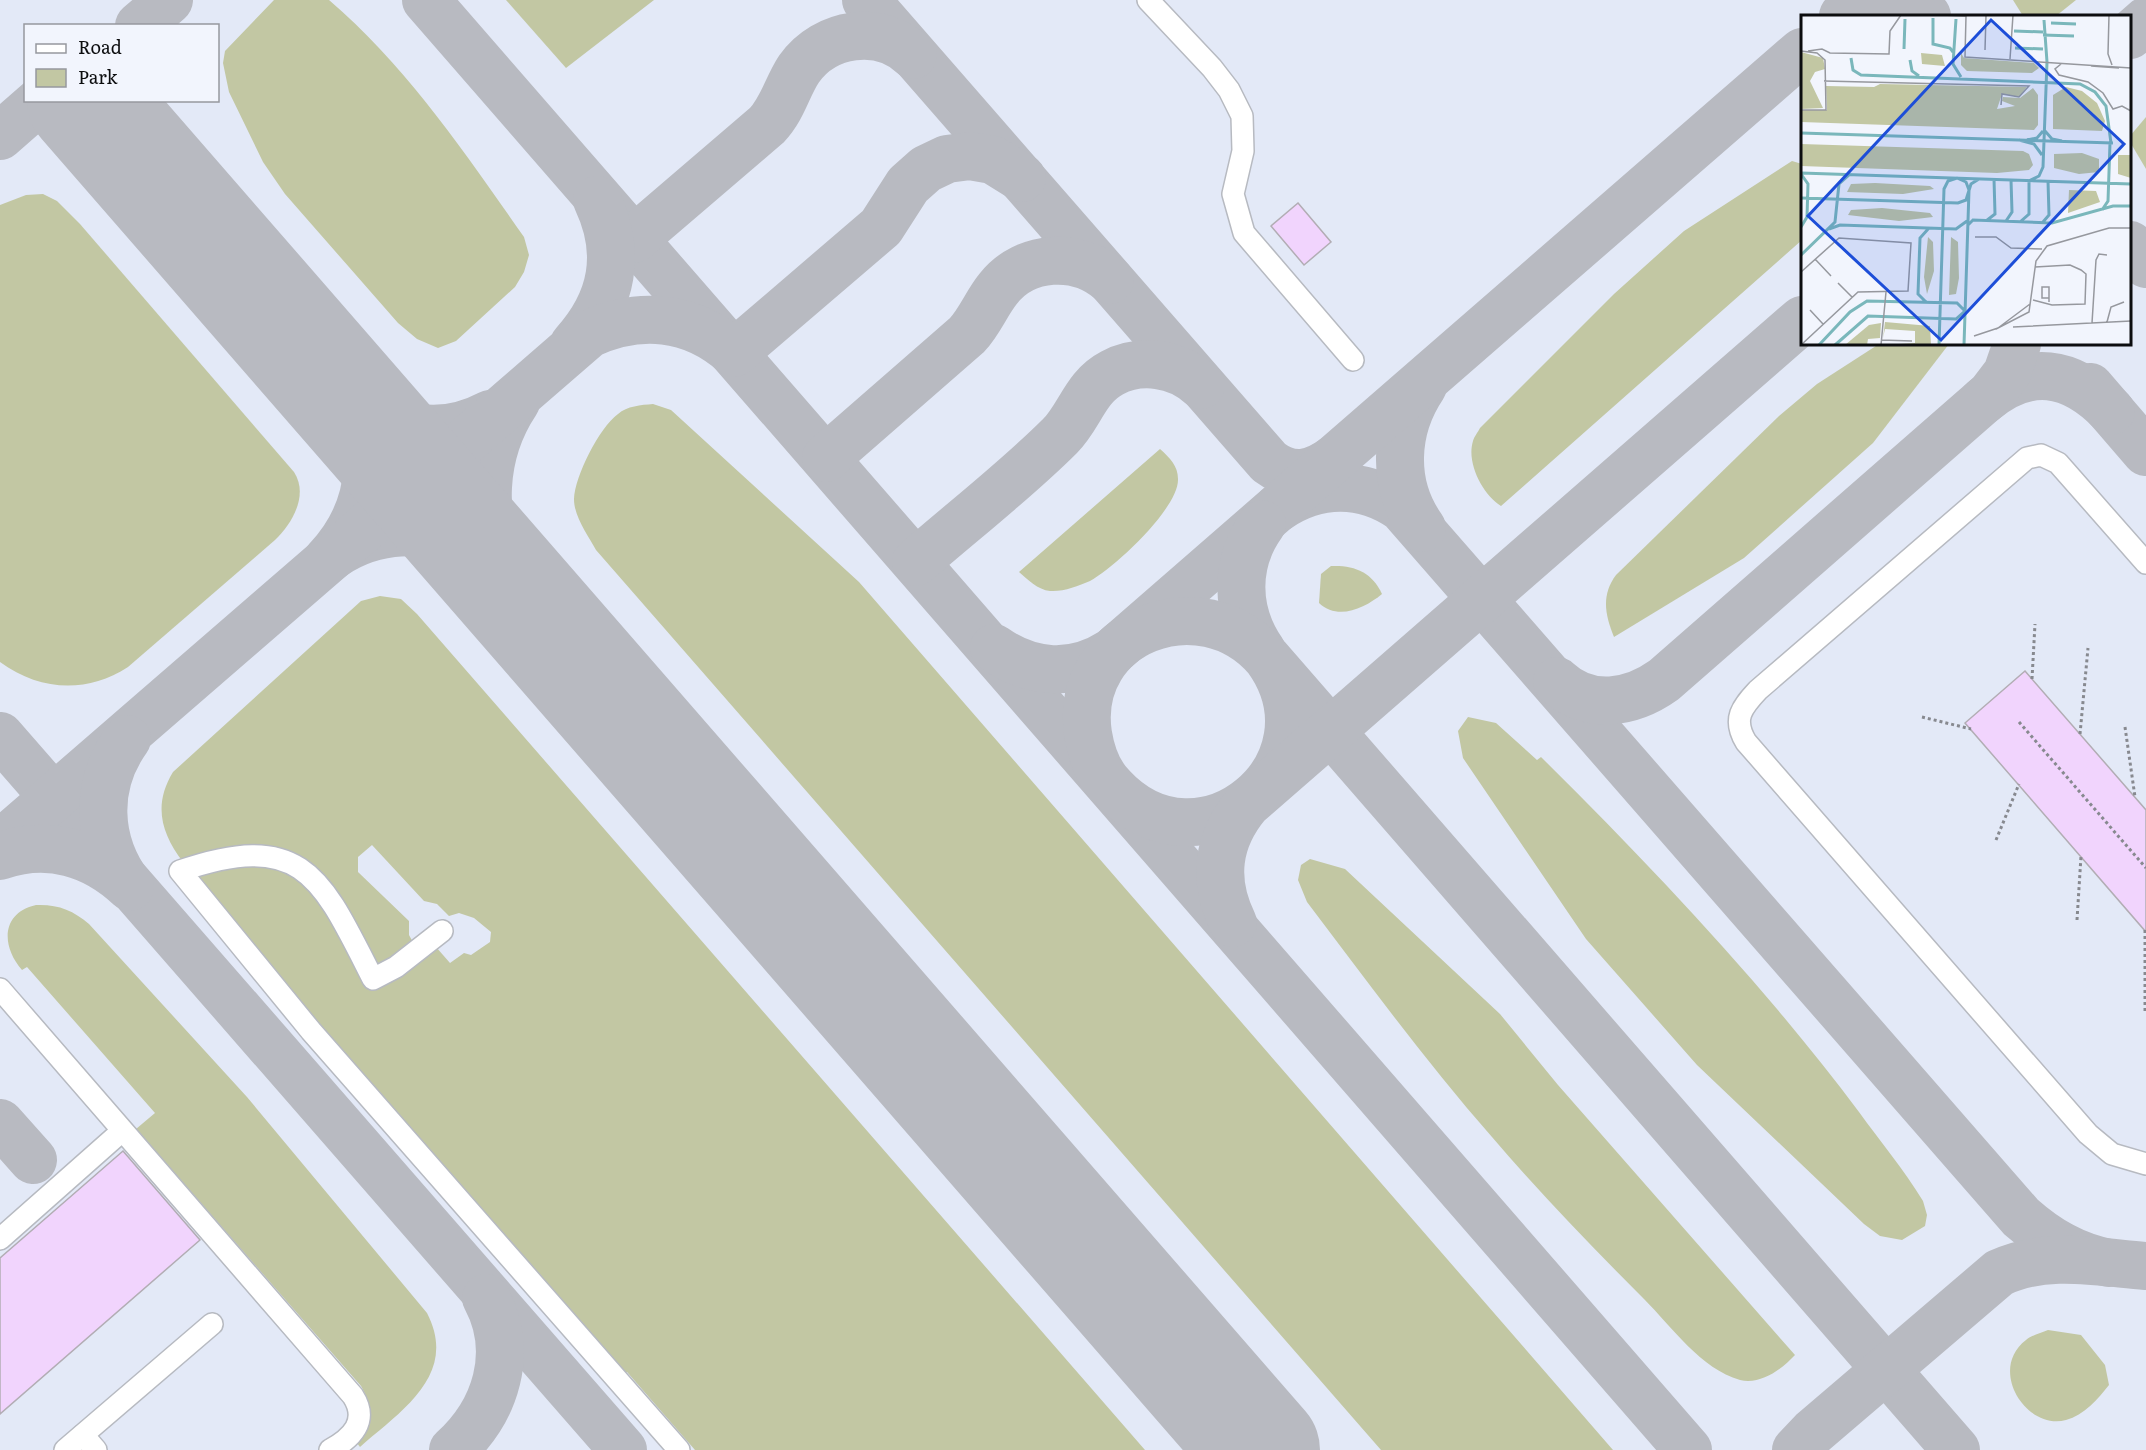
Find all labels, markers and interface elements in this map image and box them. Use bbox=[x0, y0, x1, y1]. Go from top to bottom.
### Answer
inset map bbox=[1801, 15, 2131, 345]
legend bbox=[24, 24, 219, 102]
text: Road bbox=[78, 33, 122, 60]
text: Park bbox=[78, 63, 119, 90]

